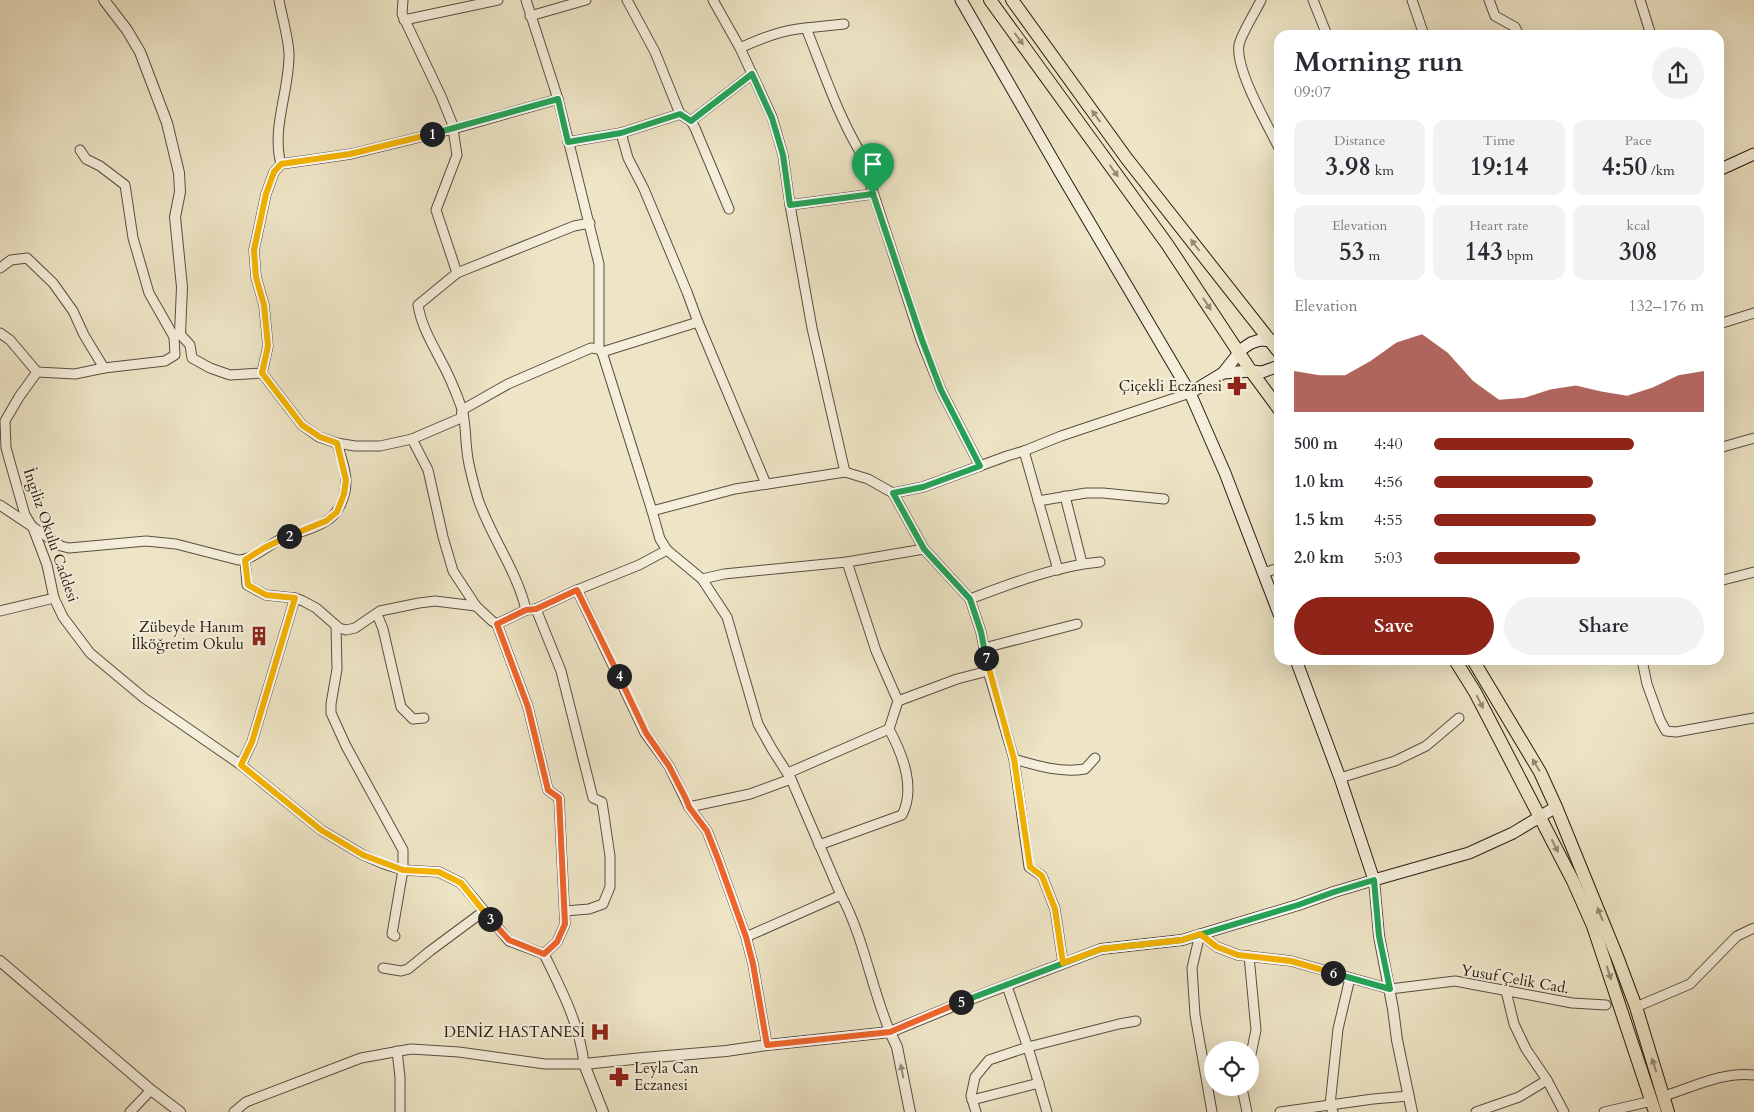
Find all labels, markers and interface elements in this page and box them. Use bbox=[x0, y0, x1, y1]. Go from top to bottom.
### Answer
one-way arrow bbox=[1014, 32, 1024, 46]
text: Morning run bbox=[1294, 43, 1463, 81]
button: share bbox=[1652, 47, 1704, 99]
text: 09:07 bbox=[1294, 81, 1331, 103]
one-way arrow bbox=[1091, 109, 1101, 123]
pin: 1 bbox=[420, 122, 444, 146]
text: 1 bbox=[429, 125, 436, 144]
text: Distance bbox=[1334, 131, 1385, 150]
text: Time bbox=[1483, 131, 1515, 150]
text: Pace bbox=[1625, 131, 1652, 150]
pin bbox=[852, 143, 894, 194]
icon: arrive bbox=[859, 150, 887, 178]
text: 3.98 bbox=[1325, 150, 1371, 184]
text: 19:14 bbox=[1470, 150, 1528, 184]
text: 4:50 bbox=[1602, 150, 1647, 184]
text: km bbox=[1371, 161, 1394, 180]
text: /km bbox=[1647, 161, 1675, 180]
one-way arrow bbox=[1109, 164, 1120, 177]
text: Elevation bbox=[1332, 216, 1387, 235]
text: Heart rate bbox=[1469, 216, 1529, 235]
text: kcal bbox=[1627, 216, 1650, 235]
text: 53 bbox=[1339, 235, 1365, 269]
text: 143 bbox=[1464, 235, 1503, 269]
text: 308 bbox=[1619, 235, 1658, 269]
one-way arrow bbox=[1189, 239, 1200, 252]
text: m bbox=[1365, 246, 1380, 265]
text: bpm bbox=[1503, 246, 1533, 265]
text: Elevation bbox=[1294, 295, 1358, 317]
text: 132–176 m bbox=[1628, 295, 1704, 317]
one-way arrow bbox=[1202, 298, 1212, 311]
pharmacy icon: Çiçekli Eczanesi bbox=[1226, 375, 1248, 397]
place label: Çiçekli Eczanesi bbox=[1119, 376, 1222, 396]
text: 500 m bbox=[1294, 433, 1338, 455]
text: 4:40 bbox=[1374, 433, 1403, 455]
street label: İngiliz Okulu Caddesi bbox=[19, 465, 83, 605]
text: 1.0 km bbox=[1294, 471, 1344, 493]
text: 4:56 bbox=[1374, 471, 1403, 493]
text: 1.5 km bbox=[1294, 509, 1344, 531]
text: 4:55 bbox=[1374, 509, 1403, 531]
pin: 2 bbox=[276, 524, 302, 548]
text: 2 bbox=[286, 527, 293, 546]
text: 2.0 km bbox=[1294, 547, 1344, 569]
text: 5:03 bbox=[1374, 547, 1403, 569]
button: Save bbox=[1294, 597, 1494, 655]
button: Share bbox=[1504, 597, 1704, 655]
place label: Zübeyde Hanım İlköğretim Okulu bbox=[131, 617, 244, 654]
building icon: Zübeyde Hanım İlköğretim Okulu bbox=[248, 625, 270, 647]
pin: 7 bbox=[974, 646, 998, 670]
text: 7 bbox=[983, 649, 990, 668]
pin: 4 bbox=[606, 664, 632, 688]
text: 4 bbox=[616, 667, 623, 686]
one-way arrow bbox=[1476, 694, 1484, 709]
one-way arrow bbox=[1531, 758, 1540, 771]
one-way arrow bbox=[1551, 839, 1559, 853]
pin: 3 bbox=[478, 906, 502, 932]
one-way arrow bbox=[1595, 907, 1603, 921]
text: 3 bbox=[487, 910, 494, 929]
pin: 6 bbox=[1320, 960, 1346, 986]
street label: Yusuf Çelik Cad. bbox=[1459, 960, 1571, 998]
text: 6 bbox=[1330, 964, 1337, 983]
one-way arrow bbox=[1606, 965, 1613, 980]
pin: 5 bbox=[948, 990, 974, 1014]
text: 5 bbox=[958, 993, 965, 1012]
hospital icon: DENİZ HASTANESİ bbox=[589, 1021, 611, 1043]
place label: DENİZ HASTANESİ bbox=[444, 1022, 585, 1042]
map controls bbox=[1204, 1041, 1259, 1096]
button: locate bbox=[1204, 1041, 1259, 1096]
place label: Leyla Can Eczanesi bbox=[634, 1058, 699, 1095]
one-way arrow bbox=[1650, 1058, 1658, 1073]
one-way arrow bbox=[897, 1063, 905, 1079]
pharmacy icon: Leyla Can Eczanesi bbox=[608, 1066, 630, 1088]

